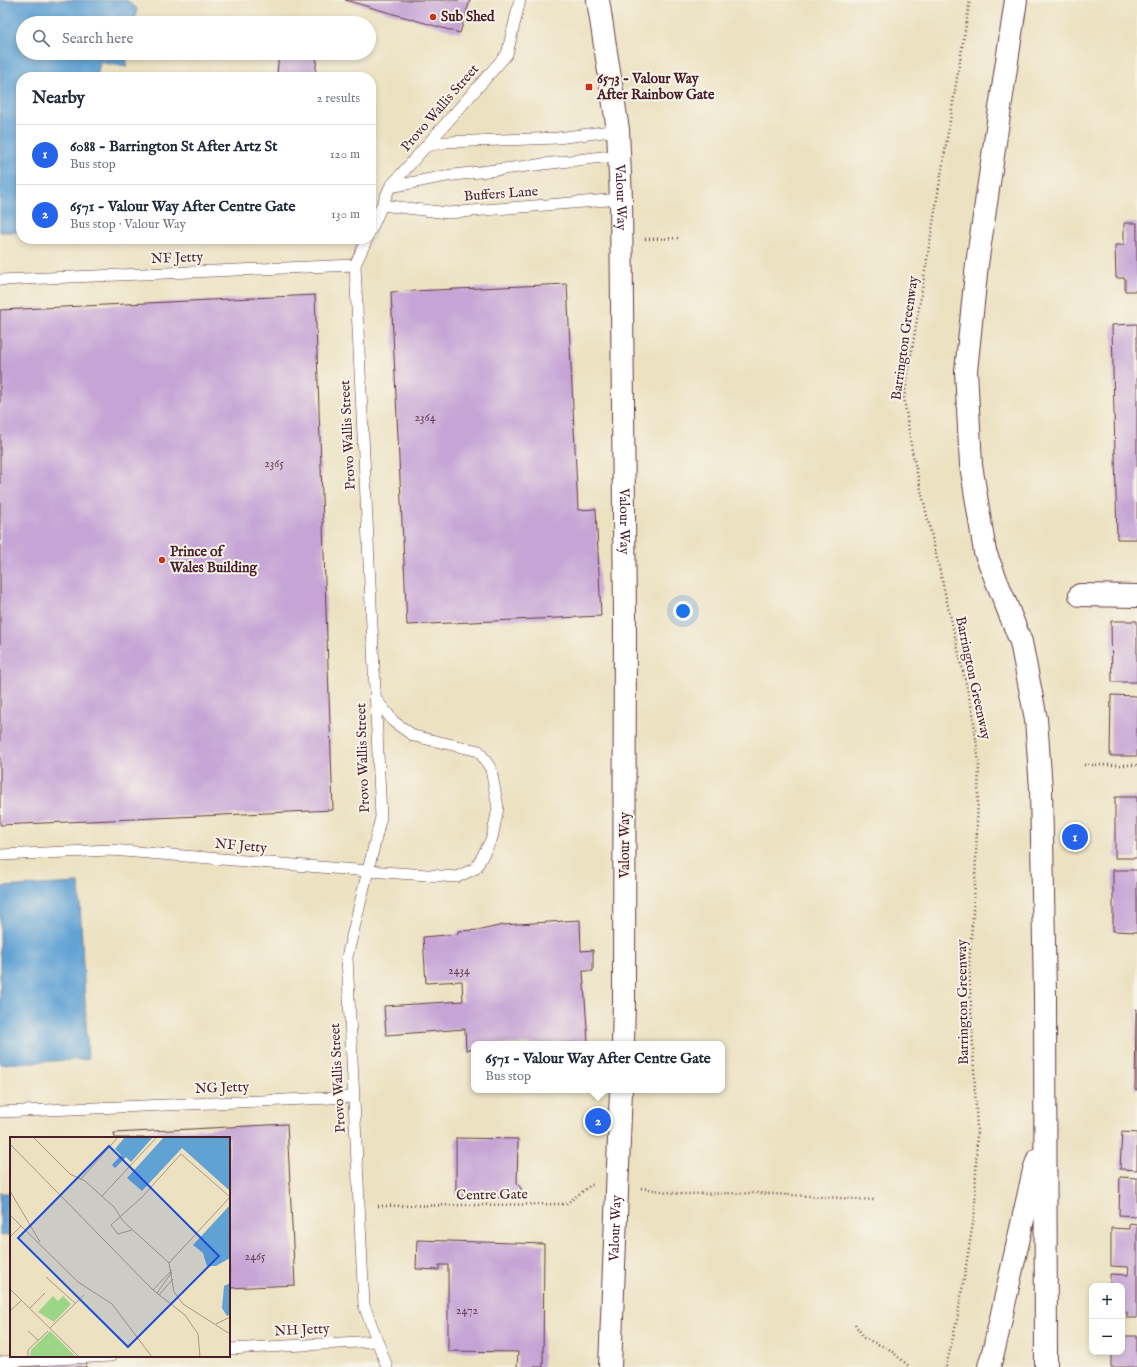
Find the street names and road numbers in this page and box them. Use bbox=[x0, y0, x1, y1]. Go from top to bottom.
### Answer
street label: Provo Wallis Street bbox=[397, 60, 483, 155]
street label: Valour Way bbox=[610, 163, 630, 231]
street label: Buffers Lane bbox=[463, 182, 539, 206]
street label: NF Jetty bbox=[151, 248, 204, 268]
street label: Barrington Greenway bbox=[887, 274, 923, 401]
street label: Provo Wallis Street bbox=[336, 379, 360, 490]
street label: Valour Way bbox=[615, 487, 633, 555]
street label: Barrington Greenway bbox=[951, 615, 995, 741]
street label: Provo Wallis Street bbox=[352, 703, 374, 813]
street label: Valour Way bbox=[616, 812, 634, 879]
street label: NF Jetty bbox=[214, 835, 268, 857]
street label: Barrington Greenway bbox=[953, 939, 973, 1065]
street label: Provo Wallis Street bbox=[326, 1022, 350, 1133]
street label: NG Jetty bbox=[194, 1078, 250, 1098]
street label: Centre Gate bbox=[456, 1185, 529, 1205]
street label: Valour Way bbox=[605, 1195, 626, 1263]
street label: NH Jetty bbox=[274, 1320, 330, 1340]

